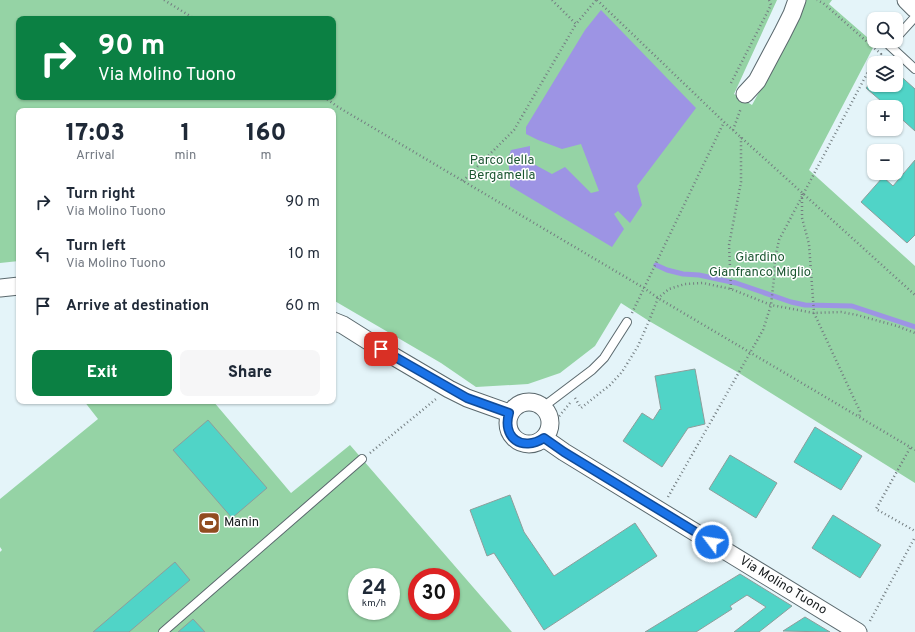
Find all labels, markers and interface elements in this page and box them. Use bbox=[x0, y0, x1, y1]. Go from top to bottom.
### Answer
map controls bbox=[867, 12, 903, 180]
button: search bbox=[867, 12, 903, 48]
text: 90 m bbox=[98, 29, 165, 65]
icon: right bbox=[32, 32, 84, 84]
button: layers bbox=[867, 56, 903, 92]
text: Via Molino Tuono bbox=[98, 64, 236, 87]
button: + bbox=[867, 100, 903, 136]
text: 17:03 bbox=[66, 119, 125, 149]
text: 1 bbox=[180, 119, 190, 149]
text: 160 bbox=[246, 119, 286, 149]
button: − bbox=[867, 144, 903, 180]
text: Arrival bbox=[76, 148, 115, 164]
text: min bbox=[175, 148, 196, 164]
text: m bbox=[261, 148, 272, 164]
park label: Parco della Bergamella bbox=[469, 153, 535, 184]
text: Turn right bbox=[66, 185, 135, 204]
icon: right bbox=[32, 191, 54, 213]
text: 90 m bbox=[285, 193, 320, 212]
text: Via Molino Tuono bbox=[66, 204, 166, 220]
text: Turn left bbox=[66, 237, 126, 256]
icon: left bbox=[32, 243, 54, 265]
text: 10 m bbox=[289, 245, 320, 264]
park label: Giardino Gianfranco Miglio bbox=[709, 250, 811, 281]
text: Via Molino Tuono bbox=[66, 256, 166, 272]
icon: arrive bbox=[32, 295, 54, 317]
text: Arrive at destination bbox=[66, 297, 209, 316]
text: 60 m bbox=[285, 297, 320, 316]
pin bbox=[364, 332, 398, 366]
icon: arrive bbox=[370, 338, 392, 360]
button: Exit bbox=[32, 350, 172, 396]
button: Share bbox=[180, 350, 320, 396]
sports icon: Manin bbox=[196, 510, 222, 536]
place label: Manin bbox=[224, 515, 259, 531]
position arrow bbox=[691, 521, 733, 563]
street label: Via Molino Tuono bbox=[736, 553, 830, 619]
speed limit sign: 30 bbox=[408, 568, 460, 620]
text: 24 bbox=[361, 576, 387, 602]
text: km/h bbox=[362, 597, 386, 610]

